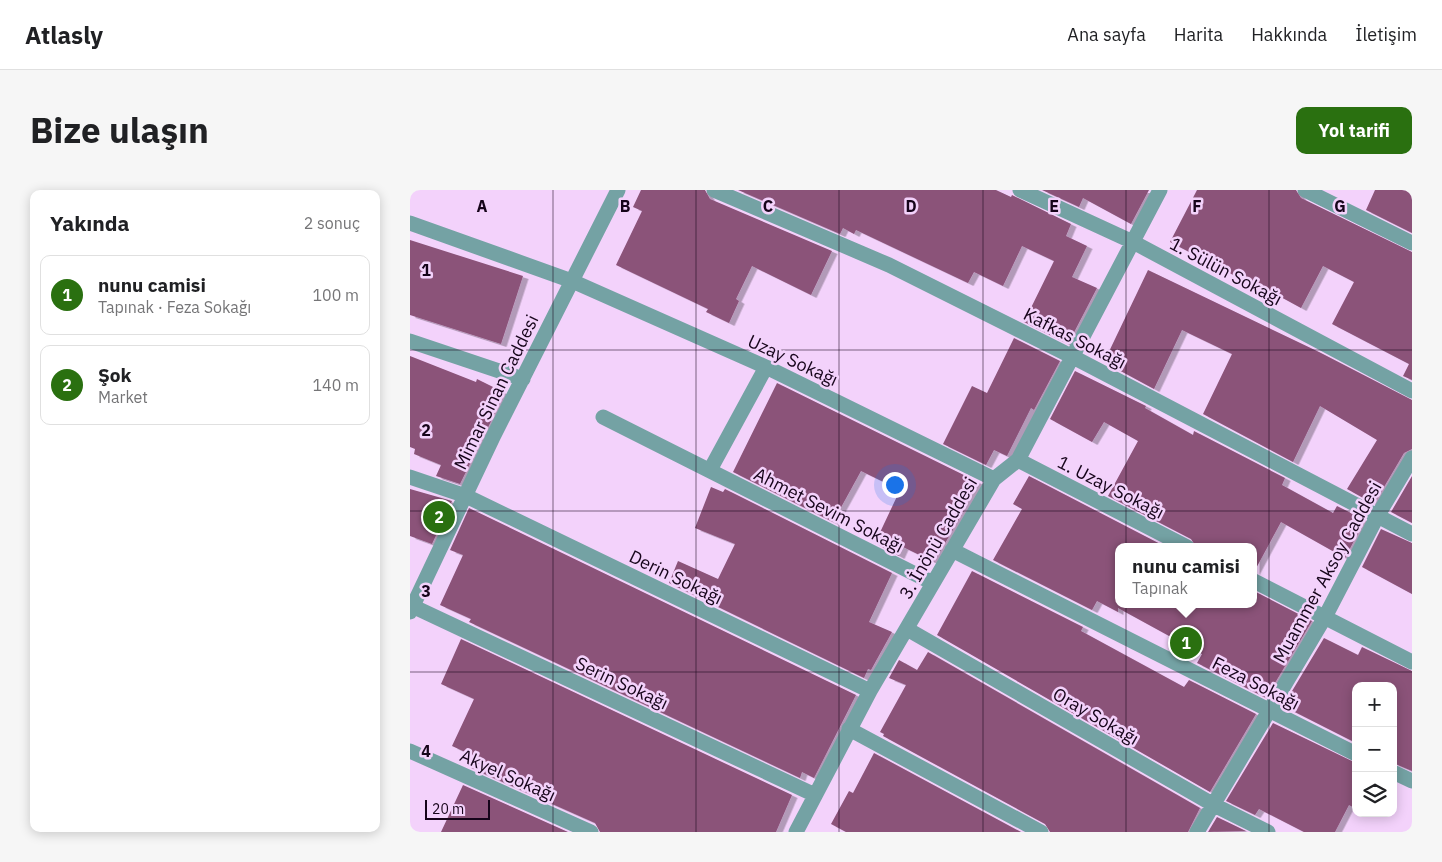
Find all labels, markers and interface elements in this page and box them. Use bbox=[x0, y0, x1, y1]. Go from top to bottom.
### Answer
text: Atlasly bbox=[25, 19, 103, 51]
text: Ana sayfa bbox=[1067, 23, 1146, 46]
text: Harita bbox=[1174, 23, 1223, 46]
text: Hakkında bbox=[1251, 23, 1327, 46]
text: İletişim bbox=[1355, 23, 1417, 46]
text: Bize ulaşın bbox=[30, 107, 209, 153]
button: Yol tarifi bbox=[1296, 107, 1412, 154]
text: A bbox=[477, 196, 488, 216]
text: B bbox=[620, 196, 631, 216]
text: C bbox=[763, 196, 773, 216]
text: D bbox=[905, 196, 917, 216]
text: E bbox=[1049, 196, 1059, 216]
text: F bbox=[1192, 196, 1202, 216]
text: G bbox=[1334, 196, 1346, 216]
text: Yakında bbox=[50, 209, 130, 237]
text: 2 sonuç bbox=[304, 213, 360, 233]
street label: 1. Sülün Sokağı bbox=[1166, 232, 1286, 310]
text: 1 bbox=[421, 260, 431, 280]
text: nunu camisi bbox=[98, 273, 206, 297]
text: 1 bbox=[62, 285, 72, 305]
text: 100 m bbox=[312, 285, 359, 305]
text: Tapınak · Feza Sokağı bbox=[98, 297, 251, 317]
street label: Kafkas Sokağı bbox=[1020, 302, 1130, 374]
street label: Mimar Sinan Caddesi bbox=[449, 311, 543, 473]
street label: Uzay Sokağı bbox=[744, 329, 842, 391]
text: Şok bbox=[98, 363, 132, 387]
text: 2 bbox=[62, 375, 72, 395]
text: 140 m bbox=[312, 375, 359, 395]
text: Market bbox=[98, 387, 148, 407]
text: 2 bbox=[421, 420, 431, 440]
street label: 1. Uzay Sokağı bbox=[1054, 450, 1168, 524]
street label: Ahmet Sevim Sokağı bbox=[750, 462, 908, 558]
your location bbox=[882, 472, 908, 498]
street label: 3. İnönü Caddesi bbox=[894, 473, 982, 603]
street label: Muammer Aksoy Caddesi bbox=[1267, 477, 1387, 667]
pin: 2 bbox=[423, 498, 455, 536]
popup bbox=[1115, 543, 1257, 608]
street label: Derin Sokağı bbox=[625, 544, 727, 610]
text: nunu camisi bbox=[1132, 554, 1240, 578]
text: Tapınak bbox=[1132, 578, 1188, 598]
text: 3 bbox=[421, 581, 431, 601]
pin: 1 bbox=[1170, 624, 1202, 662]
street label: Feza Sokağı bbox=[1208, 651, 1304, 715]
street label: Serin Sokağı bbox=[572, 652, 672, 714]
street label: Oray Sokağı bbox=[1049, 682, 1143, 750]
map controls bbox=[1352, 682, 1397, 817]
button: + bbox=[1352, 682, 1397, 727]
button: − bbox=[1352, 727, 1397, 772]
text: 4 bbox=[421, 741, 431, 761]
street label: Akyel Sokağı bbox=[456, 744, 560, 806]
button: layers bbox=[1352, 772, 1397, 817]
scale bar bbox=[425, 797, 490, 820]
text: 20 m bbox=[432, 800, 464, 818]

